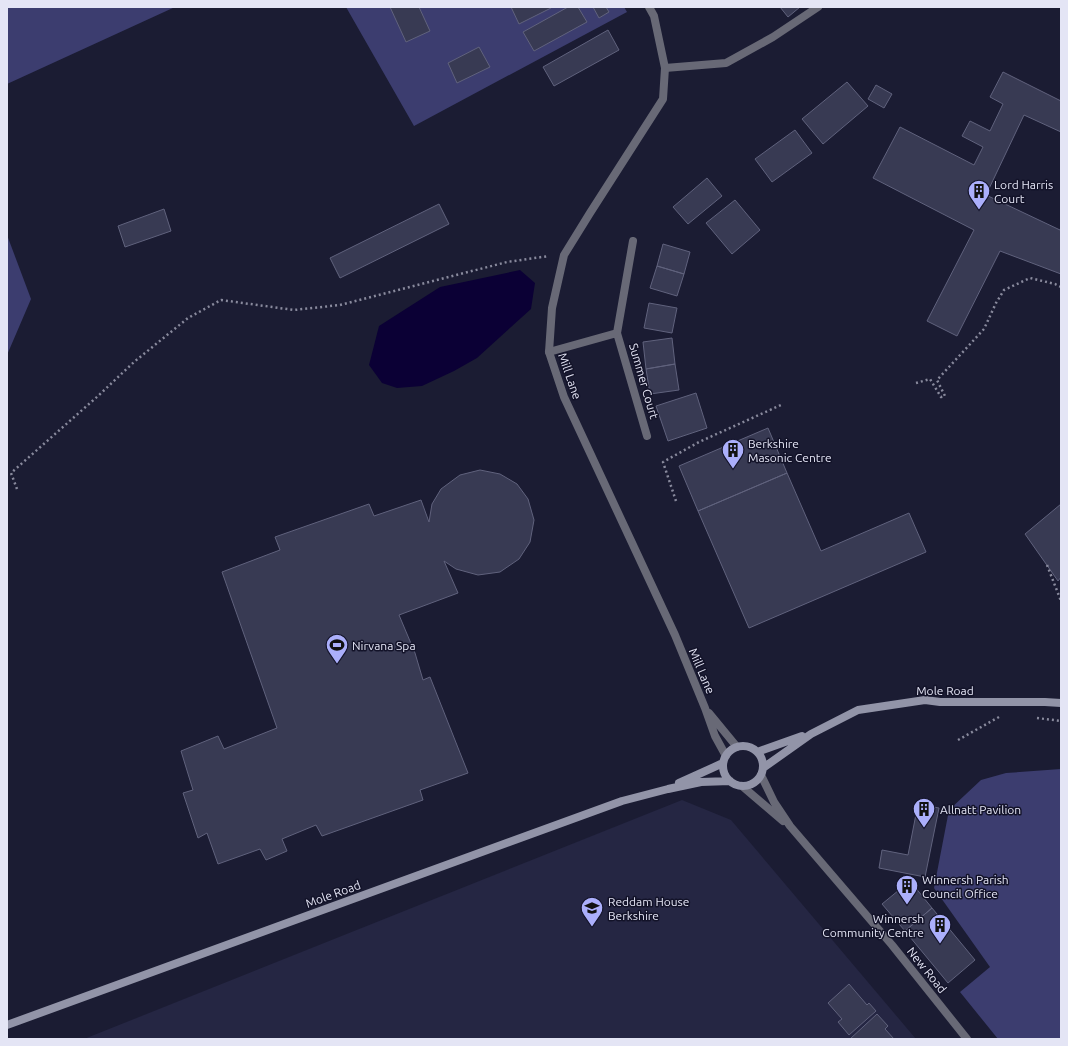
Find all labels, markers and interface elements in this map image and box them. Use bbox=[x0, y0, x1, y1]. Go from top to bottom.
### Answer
building icon: Lord Harris Court bbox=[966, 178, 992, 211]
place label: Lord Harris Court bbox=[994, 178, 1053, 205]
street label: Summer Court bbox=[627, 342, 661, 421]
street label: Mill Lane bbox=[556, 351, 584, 401]
building icon: Berkshire Masonic Centre bbox=[720, 437, 746, 470]
place label: Berkshire Masonic Centre bbox=[748, 437, 832, 464]
sports icon: Nirvana Spa bbox=[324, 632, 350, 665]
place label: Nirvana Spa bbox=[352, 639, 416, 652]
street label: Mill Lane bbox=[687, 646, 717, 696]
street label: Mole Road bbox=[916, 684, 974, 697]
building icon: Allnatt Pavilion bbox=[911, 796, 937, 829]
place label: Allnatt Pavilion bbox=[940, 803, 1021, 816]
building icon: Winnersh Parish Council Office bbox=[894, 873, 920, 906]
place label: Winnersh Parish Council Office bbox=[922, 873, 1009, 900]
street label: Mole Road bbox=[304, 878, 362, 910]
school or university icon: Reddam House Berkshire bbox=[579, 895, 605, 928]
place label: Reddam House Berkshire bbox=[608, 895, 689, 922]
place label: Winnersh Community Centre bbox=[822, 912, 924, 939]
building icon: Winnersh Community Centre bbox=[927, 912, 953, 945]
street label: New Road bbox=[905, 945, 949, 995]

